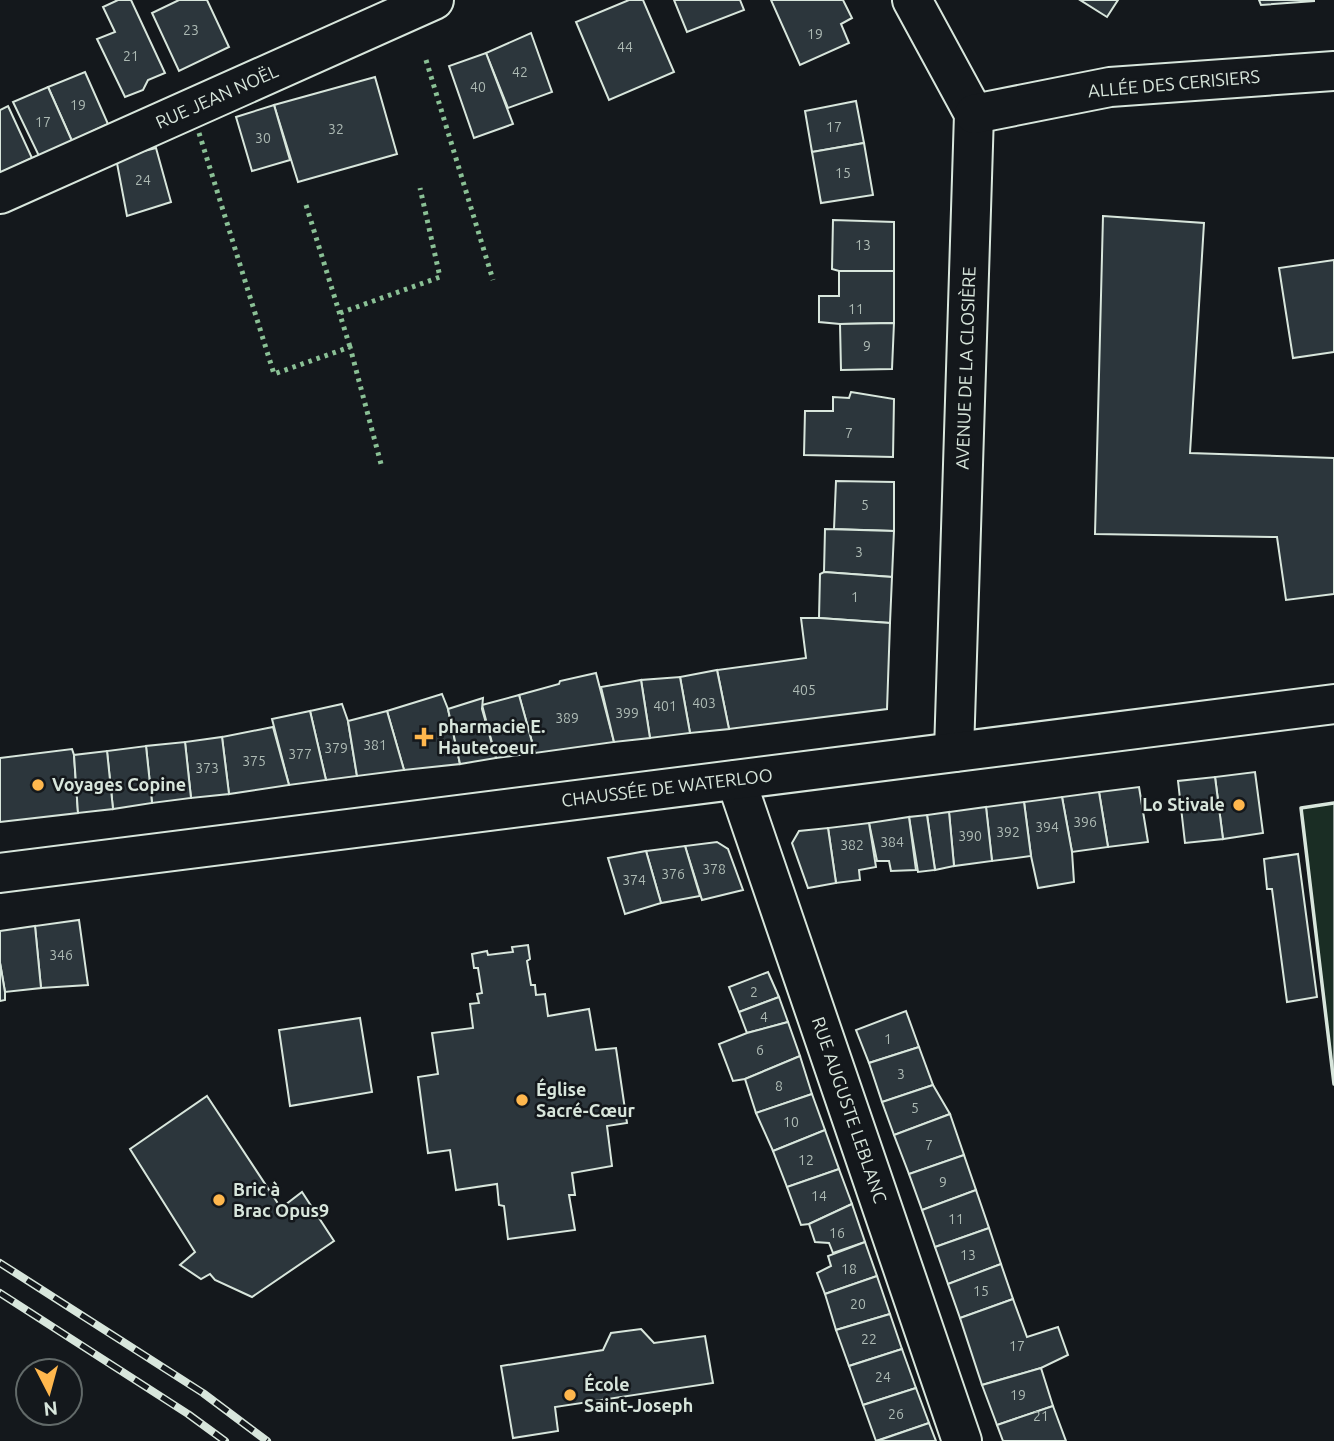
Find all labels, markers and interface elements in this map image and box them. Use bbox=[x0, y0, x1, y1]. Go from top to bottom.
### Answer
house number: 23 bbox=[183, 22, 199, 38]
house number: 19 bbox=[807, 26, 823, 42]
house number: 44 bbox=[617, 39, 633, 55]
house number: 21 bbox=[123, 48, 139, 64]
street label: RUE JEAN NOËL bbox=[152, 60, 281, 132]
house number: 42 bbox=[512, 64, 528, 80]
street label: ALLÉE DES CERISIERS bbox=[1087, 65, 1261, 100]
house number: 40 bbox=[470, 79, 486, 95]
house number: 19 bbox=[70, 97, 86, 113]
house number: 17 bbox=[35, 114, 51, 130]
house number: 17 bbox=[826, 119, 842, 135]
house number: 32 bbox=[328, 121, 344, 137]
house number: 30 bbox=[255, 130, 271, 146]
house number: 15 bbox=[835, 165, 851, 181]
house number: 24 bbox=[135, 172, 151, 188]
house number: 13 bbox=[855, 237, 871, 253]
street label: AVENUE DE LA CLOSIÈRE bbox=[950, 266, 979, 470]
house number: 11 bbox=[848, 301, 864, 317]
house number: 9 bbox=[863, 338, 871, 354]
house number: 7 bbox=[845, 425, 853, 441]
house number: 5 bbox=[861, 497, 869, 513]
house number: 3 bbox=[855, 544, 863, 560]
house number: 1 bbox=[851, 589, 859, 605]
house number: 405 bbox=[792, 682, 816, 698]
house number: 403 bbox=[692, 695, 716, 711]
house number: 401 bbox=[653, 698, 677, 714]
house number: 399 bbox=[615, 705, 639, 721]
house number: 389 bbox=[555, 710, 579, 726]
place label: pharmacie E. Hautecoeur bbox=[438, 716, 545, 757]
marker: pharmacie E. Hautecoeur bbox=[416, 729, 432, 745]
house number: 381 bbox=[363, 737, 387, 753]
house number: 379 bbox=[324, 740, 348, 756]
house number: 377 bbox=[288, 746, 312, 762]
house number: 375 bbox=[242, 753, 266, 769]
house number: 373 bbox=[195, 760, 219, 776]
street label: CHAUSSÉE DE WATERLOO bbox=[560, 763, 774, 810]
place label: Voyages Copine bbox=[52, 774, 186, 794]
marker: Voyages Copine bbox=[30, 777, 46, 793]
place label: Lo Stivale bbox=[1142, 794, 1225, 814]
marker: Lo Stivale bbox=[1231, 797, 1247, 813]
house number: 396 bbox=[1073, 814, 1097, 830]
house number: 394 bbox=[1035, 819, 1059, 835]
house number: 392 bbox=[996, 824, 1020, 840]
house number: 390 bbox=[958, 828, 982, 844]
house number: 384 bbox=[880, 834, 904, 850]
house number: 382 bbox=[840, 837, 864, 853]
house number: 378 bbox=[702, 861, 726, 877]
house number: 376 bbox=[661, 866, 685, 882]
house number: 374 bbox=[622, 872, 646, 888]
house number: 346 bbox=[49, 947, 73, 963]
house number: 2 bbox=[750, 984, 758, 1000]
house number: 4 bbox=[760, 1009, 768, 1025]
street label: RUE AUGUSTE LEBLANC bbox=[809, 1014, 891, 1205]
house number: 1 bbox=[884, 1031, 892, 1047]
house number: 6 bbox=[756, 1042, 764, 1058]
house number: 3 bbox=[897, 1066, 905, 1082]
place label: Église Sacré-Cœur bbox=[536, 1078, 636, 1120]
house number: 8 bbox=[775, 1078, 783, 1094]
marker: Église Sacré-Cœur bbox=[514, 1092, 530, 1108]
house number: 5 bbox=[911, 1100, 919, 1116]
house number: 10 bbox=[783, 1114, 799, 1130]
house number: 7 bbox=[925, 1137, 933, 1153]
house number: 12 bbox=[798, 1152, 814, 1168]
house number: 9 bbox=[939, 1174, 947, 1190]
place label: Bric à Brac Opus9 bbox=[233, 1179, 329, 1220]
house number: 14 bbox=[811, 1188, 827, 1204]
marker: Bric à Brac Opus9 bbox=[211, 1192, 227, 1208]
house number: 11 bbox=[948, 1211, 964, 1227]
house number: 16 bbox=[829, 1225, 845, 1241]
house number: 13 bbox=[960, 1247, 976, 1263]
house number: 18 bbox=[841, 1261, 857, 1277]
house number: 15 bbox=[973, 1283, 989, 1299]
house number: 20 bbox=[850, 1296, 866, 1312]
house number: 22 bbox=[861, 1331, 877, 1347]
house number: 17 bbox=[1009, 1338, 1025, 1354]
north arrow bbox=[14, 1357, 84, 1427]
house number: 24 bbox=[875, 1369, 891, 1385]
place label: École Saint-Joseph bbox=[584, 1373, 693, 1415]
marker: École Saint-Joseph bbox=[562, 1387, 578, 1403]
house number: 19 bbox=[1010, 1387, 1026, 1403]
text: N bbox=[43, 1397, 59, 1421]
house number: 26 bbox=[888, 1406, 904, 1422]
house number: 21 bbox=[1033, 1408, 1049, 1424]

